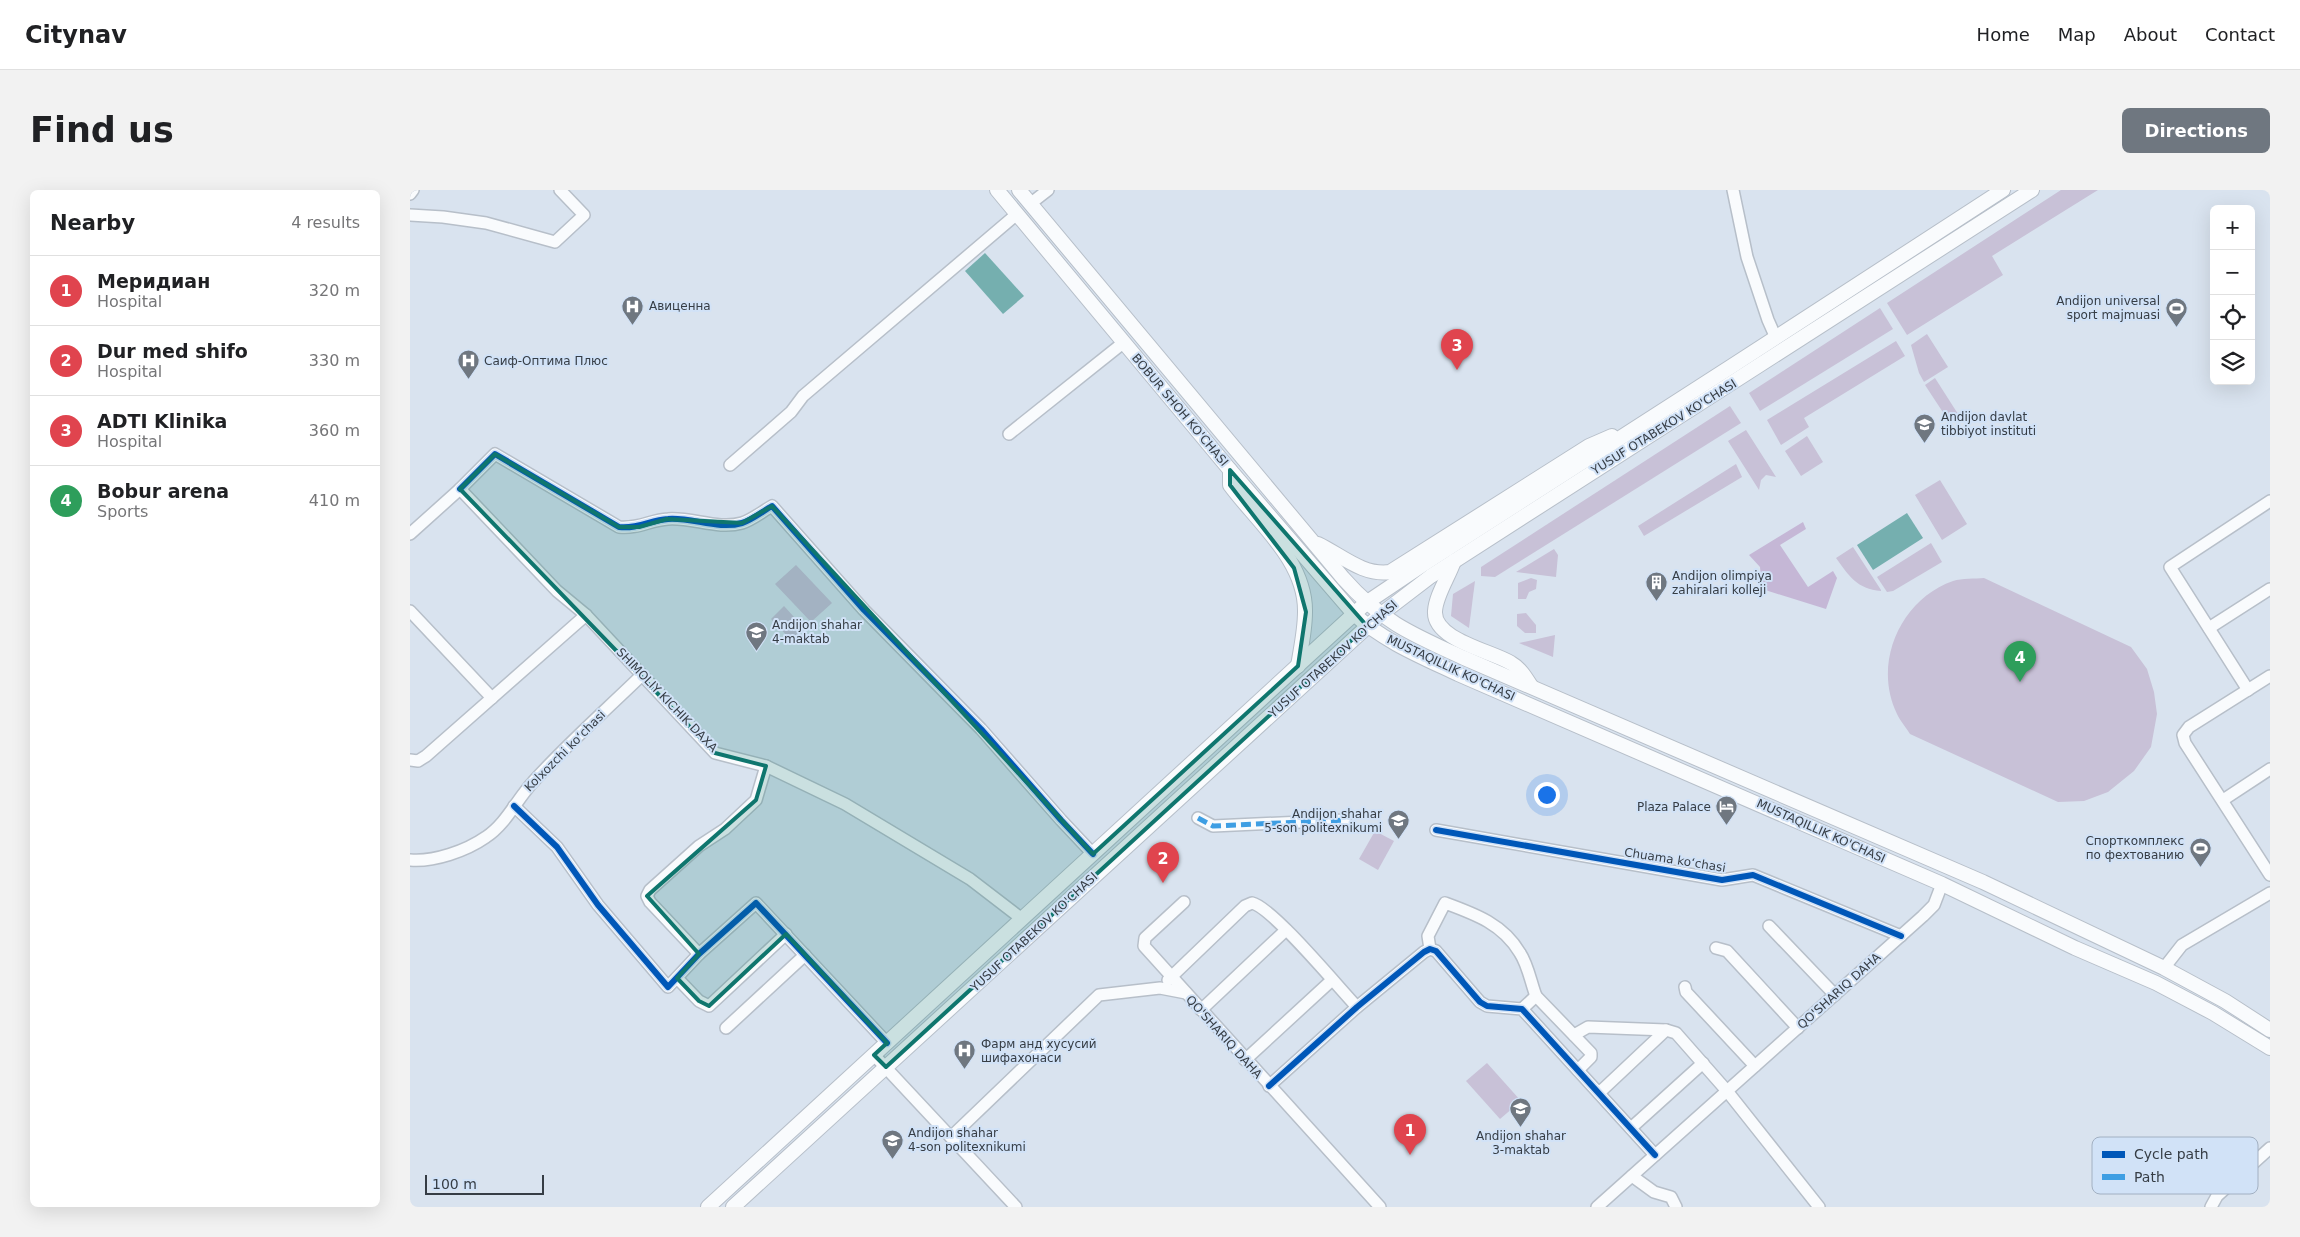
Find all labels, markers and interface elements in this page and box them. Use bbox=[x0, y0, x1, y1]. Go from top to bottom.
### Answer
text: Citynav bbox=[25, 21, 127, 49]
text: Home bbox=[1977, 24, 2030, 45]
text: Map bbox=[2058, 24, 2096, 45]
text: About bbox=[2124, 24, 2177, 45]
text: Contact bbox=[2205, 24, 2275, 45]
button: Directions bbox=[2122, 108, 2270, 153]
text: Find us bbox=[30, 110, 174, 150]
map controls bbox=[2210, 205, 2255, 385]
button: + bbox=[2210, 205, 2255, 250]
text: Nearby bbox=[50, 211, 135, 235]
text: 4 results bbox=[291, 213, 360, 232]
button: − bbox=[2210, 250, 2255, 295]
text: Меридиан bbox=[97, 270, 210, 292]
text: 1 bbox=[60, 281, 72, 300]
text: 320 m bbox=[309, 281, 360, 300]
text: Hospital bbox=[97, 292, 162, 311]
hospital icon: Авиценна bbox=[621, 294, 645, 325]
place label: Andijon universal sport majmuasi bbox=[2056, 294, 2160, 322]
button: locate bbox=[2210, 295, 2255, 340]
sports icon: Andijon universal sport majmuasi bbox=[2164, 296, 2188, 327]
place label: Авиценна bbox=[649, 299, 711, 313]
pin: 3 bbox=[1441, 329, 1473, 370]
text: Dur med shifo bbox=[97, 340, 248, 362]
button: layers bbox=[2210, 340, 2255, 385]
hospital icon: Саиф-Оптима Плюс bbox=[456, 349, 480, 380]
text: 2 bbox=[60, 351, 72, 370]
text: 330 m bbox=[309, 351, 360, 370]
street label: BOBUR SHOH KO'CHASI bbox=[1129, 351, 1231, 469]
place label: Саиф-Оптима Плюс bbox=[484, 354, 608, 368]
text: Hospital bbox=[97, 362, 162, 381]
street label: YUSUF OTABEKOV KO'CHASI bbox=[1588, 376, 1739, 478]
text: ADTI Klinika bbox=[97, 410, 227, 432]
place label: Andijon davlat tibbiyot instituti bbox=[1941, 410, 2036, 438]
school or university icon: Andijon davlat tibbiyot instituti bbox=[1913, 412, 1937, 443]
text: 3 bbox=[60, 421, 72, 440]
text: 360 m bbox=[309, 421, 360, 440]
text: Hospital bbox=[97, 432, 162, 451]
text: Bobur arena bbox=[97, 480, 229, 502]
text: 4 bbox=[60, 491, 72, 510]
text: 410 m bbox=[309, 491, 360, 510]
text: Sports bbox=[97, 502, 148, 521]
place label: Andijon olimpiya zahiralari kolleji bbox=[1672, 569, 1772, 597]
building icon: Andijon olimpiya zahiralari kolleji bbox=[1644, 571, 1668, 602]
street label: YUSUF OTABEKOV KO'CHASI bbox=[1265, 597, 1400, 721]
place label: Andijon shahar 4-maktab bbox=[772, 618, 862, 646]
school or university icon: Andijon shahar 4-maktab bbox=[744, 620, 768, 651]
street label: MUSTAQILLIK KO'CHASI bbox=[1385, 632, 1517, 704]
pin: 4 bbox=[2004, 641, 2036, 682]
street label: SHIMOLIY KICHIK DAXA bbox=[614, 645, 721, 755]
street label: Kolxozchi koʻchasi bbox=[522, 708, 608, 794]
your location bbox=[1534, 782, 1560, 808]
hotel icon: Plaza Palace bbox=[1715, 795, 1739, 826]
street label: MUSTAQILLIK KO'CHASI bbox=[1754, 796, 1888, 866]
place label: Plaza Palace bbox=[1637, 800, 1711, 814]
place label: Andijon shahar 5-son politexnikumi bbox=[1264, 807, 1382, 835]
school or university icon: Andijon shahar 5-son politexnikumi bbox=[1386, 809, 1410, 840]
place label: Спорткомплекс по фехтованию bbox=[2085, 834, 2184, 862]
sports icon: Спорткомплекс по фехтованию bbox=[2188, 836, 2212, 867]
pin: 2 bbox=[1147, 842, 1179, 883]
street label: Chuama koʻchasi bbox=[1623, 845, 1727, 875]
street label: YUSUF OTABEKOV KO'CHASI bbox=[967, 869, 1100, 995]
street label: QO'SHARIQ DAHA bbox=[1795, 950, 1884, 1032]
street label: QO'SHARIQ DAHA bbox=[1183, 993, 1265, 1082]
place label: Фарм анд хусусий шифахонаси bbox=[981, 1037, 1097, 1065]
hospital icon: Фарм анд хусусий шифахонаси bbox=[953, 1039, 977, 1070]
school or university icon: Andijon shahar 3-maktab bbox=[1509, 1097, 1533, 1128]
pin: 1 bbox=[1394, 1114, 1426, 1155]
place label: Andijon shahar 4-son politexnikumi bbox=[908, 1126, 1026, 1154]
school or university icon: Andijon shahar 4-son politexnikumi bbox=[880, 1128, 904, 1159]
place label: Andijon shahar 3-maktab bbox=[1476, 1129, 1566, 1157]
legend bbox=[2092, 1137, 2258, 1194]
text: Cycle path bbox=[2134, 1146, 2209, 1162]
text: Path bbox=[2134, 1169, 2165, 1185]
scale bar bbox=[425, 1172, 544, 1195]
text: 100 m bbox=[432, 1176, 477, 1192]

